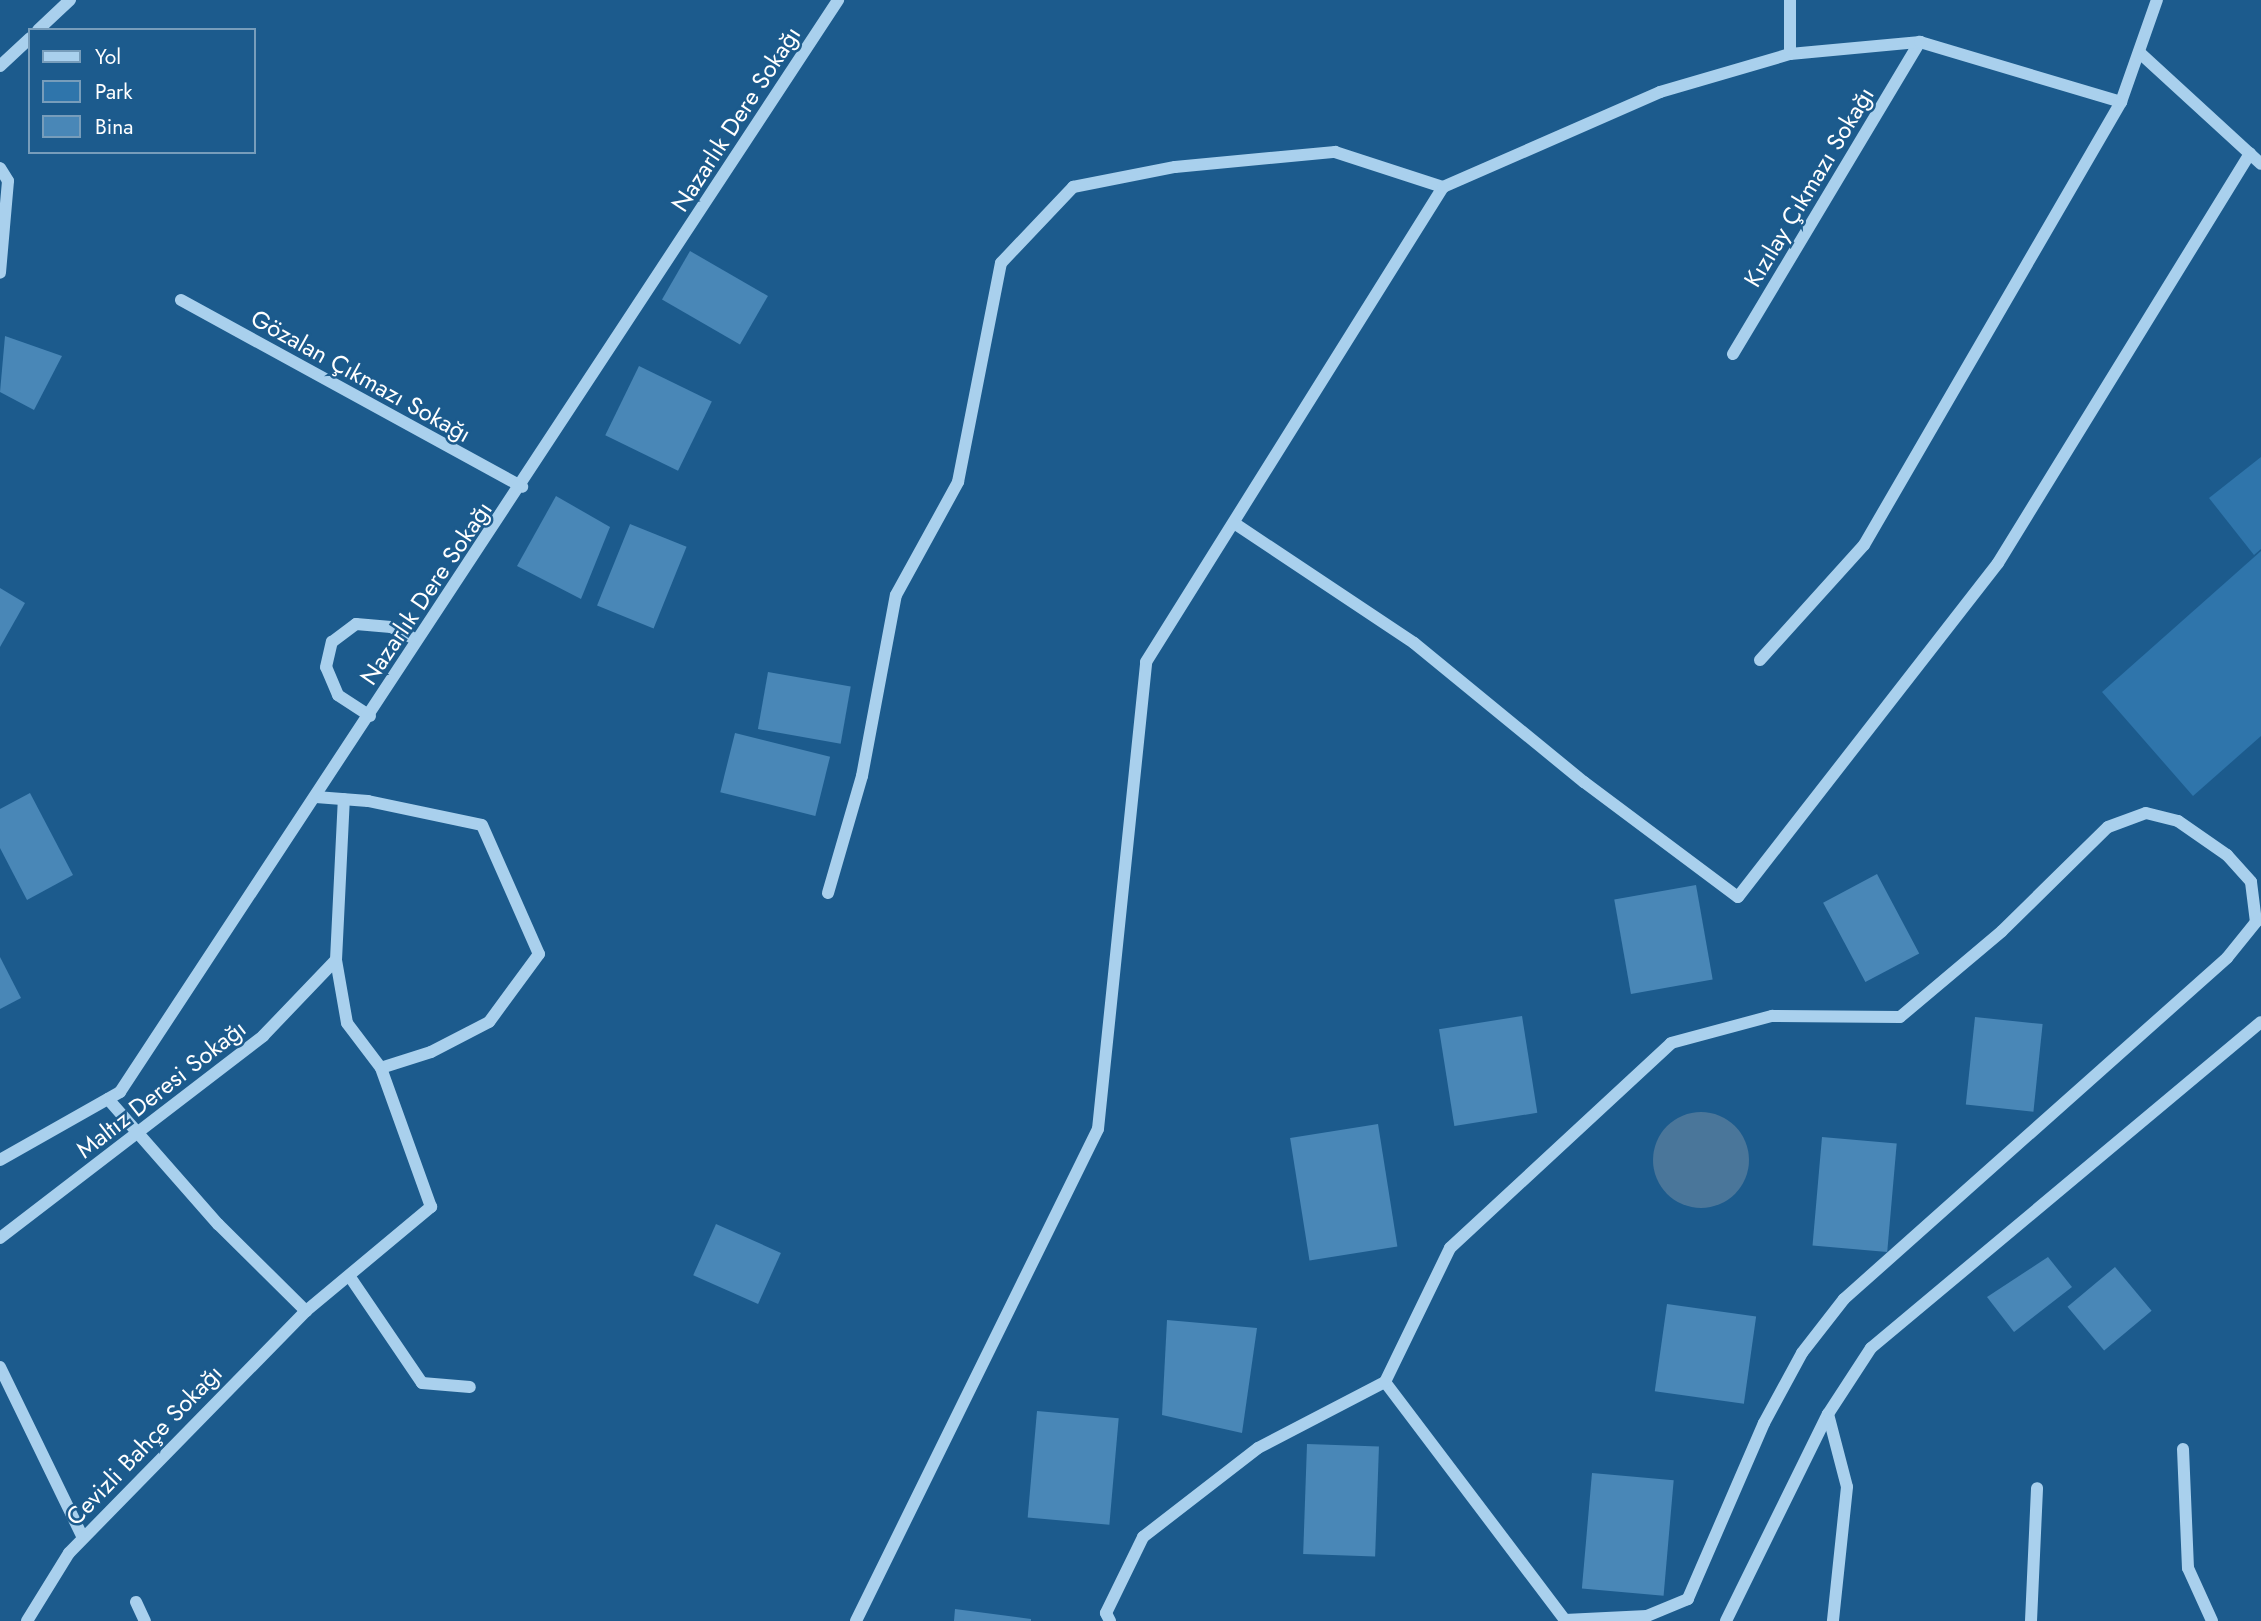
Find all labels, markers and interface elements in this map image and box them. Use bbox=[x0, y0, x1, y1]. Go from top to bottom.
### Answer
street label: Nazarlık Dere Sokağı bbox=[665, 21, 807, 217]
legend bbox=[28, 28, 256, 154]
text: Yol bbox=[95, 42, 121, 72]
text: Park bbox=[95, 77, 132, 107]
street label: Kızılay Çıkmazı Sokağı bbox=[1738, 82, 1880, 292]
text: Bina bbox=[95, 112, 133, 142]
street label: Gözalan Çıkmazı Sokağı bbox=[246, 304, 476, 448]
street label: Nazarlık Dere Sokağı bbox=[354, 496, 498, 690]
street label: Maltız Deresi Sokağı bbox=[71, 1014, 251, 1164]
street label: Cevizli Bahçe Sokağı bbox=[60, 1359, 228, 1531]

